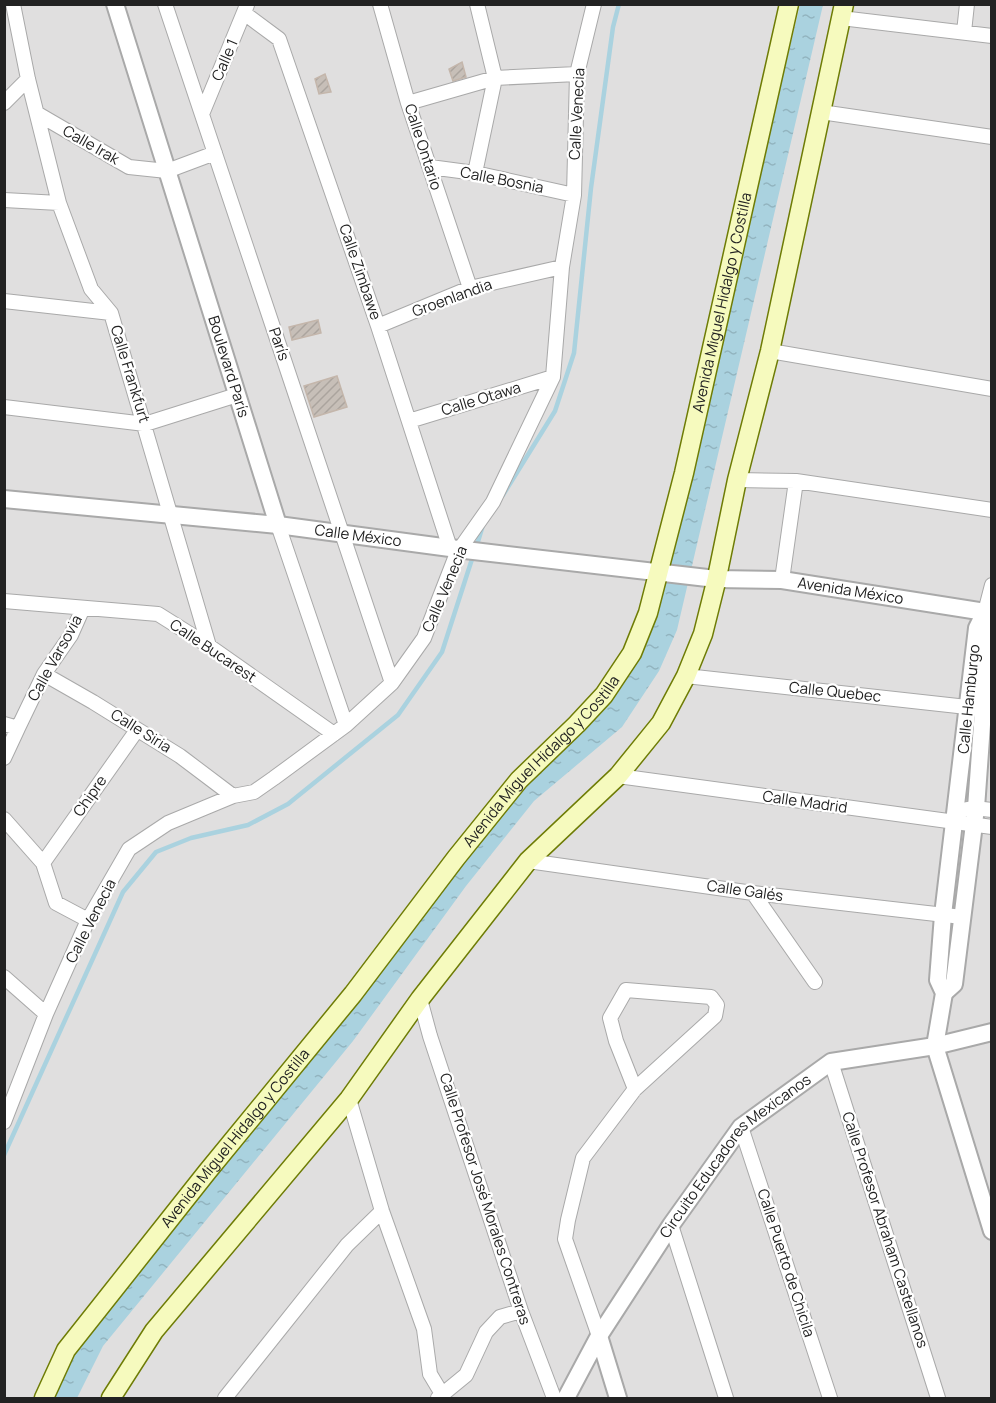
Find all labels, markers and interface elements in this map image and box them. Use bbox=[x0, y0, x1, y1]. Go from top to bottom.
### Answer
street label: Calle 1 bbox=[206, 36, 243, 84]
street label: Calle Venecia bbox=[564, 67, 589, 160]
street label: Calle Ontario bbox=[400, 101, 447, 193]
street label: Calle Irak bbox=[59, 120, 124, 169]
street label: Calle Bosnia bbox=[459, 161, 546, 198]
street label: Avenida Miguel Hidalgo y Costilla bbox=[687, 190, 757, 415]
street label: Calle Zimbawe bbox=[334, 221, 387, 323]
street label: Groenlandia bbox=[409, 273, 495, 322]
street label: Boulevard París bbox=[203, 313, 255, 420]
street label: Calle Frankfurt bbox=[106, 323, 155, 425]
street label: París bbox=[264, 324, 295, 363]
street label: Calle Otawa bbox=[439, 376, 523, 421]
street label: Calle México bbox=[313, 519, 403, 551]
street label: Calle Venecia bbox=[417, 542, 472, 635]
street label: Avenida México bbox=[796, 572, 905, 609]
street label: Calle Varsovia bbox=[22, 611, 87, 705]
street label: Calle Bucarest bbox=[166, 614, 261, 687]
street label: Calle Hamburgo bbox=[952, 643, 985, 755]
street label: Avenida Miguel Hidalgo y Costilla bbox=[458, 671, 624, 851]
street label: Calle Quebec bbox=[788, 676, 882, 707]
street label: Calle Siria bbox=[107, 704, 176, 757]
street label: Chipre bbox=[68, 771, 112, 821]
street label: Calle Madrid bbox=[761, 785, 849, 818]
street label: Calle Venecia bbox=[60, 875, 121, 967]
street label: Calle Galés bbox=[706, 875, 785, 906]
street label: Avenida Miguel Hidalgo y Costilla bbox=[156, 1044, 314, 1232]
street label: Circuito Educadores Mexicanos bbox=[654, 1069, 815, 1242]
street label: Calle Profesor José Morales Contreras bbox=[435, 1070, 536, 1327]
street label: Calle Profesor Abraham Castellanos bbox=[837, 1109, 934, 1351]
street label: Calle Puerto de Chicila bbox=[753, 1186, 820, 1340]

